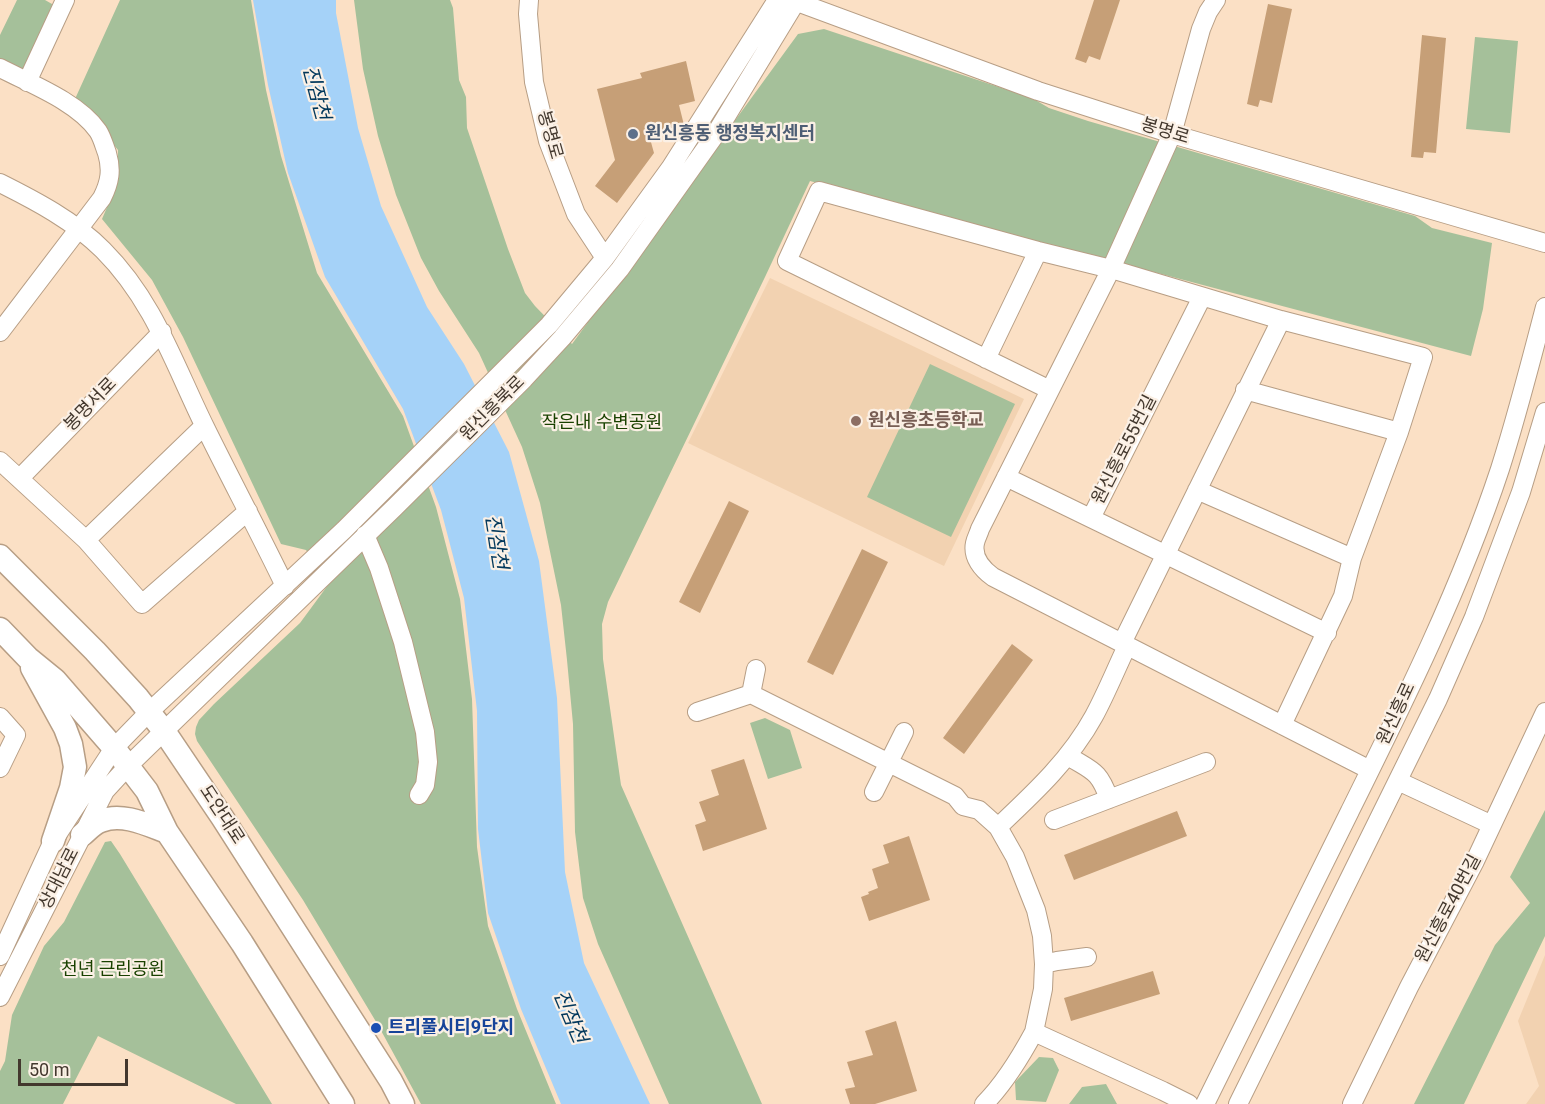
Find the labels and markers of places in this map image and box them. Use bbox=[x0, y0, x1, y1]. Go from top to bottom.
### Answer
place label: 원신흥동 행정복지센터 bbox=[645, 123, 815, 145]
marker: 원신흥동 행정복지센터 bbox=[626, 127, 640, 141]
place label: 원신흥초등학교 bbox=[868, 410, 984, 432]
marker: 원신흥초등학교 bbox=[849, 414, 863, 428]
place label: 트리풀시티9단지 bbox=[388, 1017, 514, 1039]
marker: 트리풀시티9단지 bbox=[369, 1021, 383, 1035]

